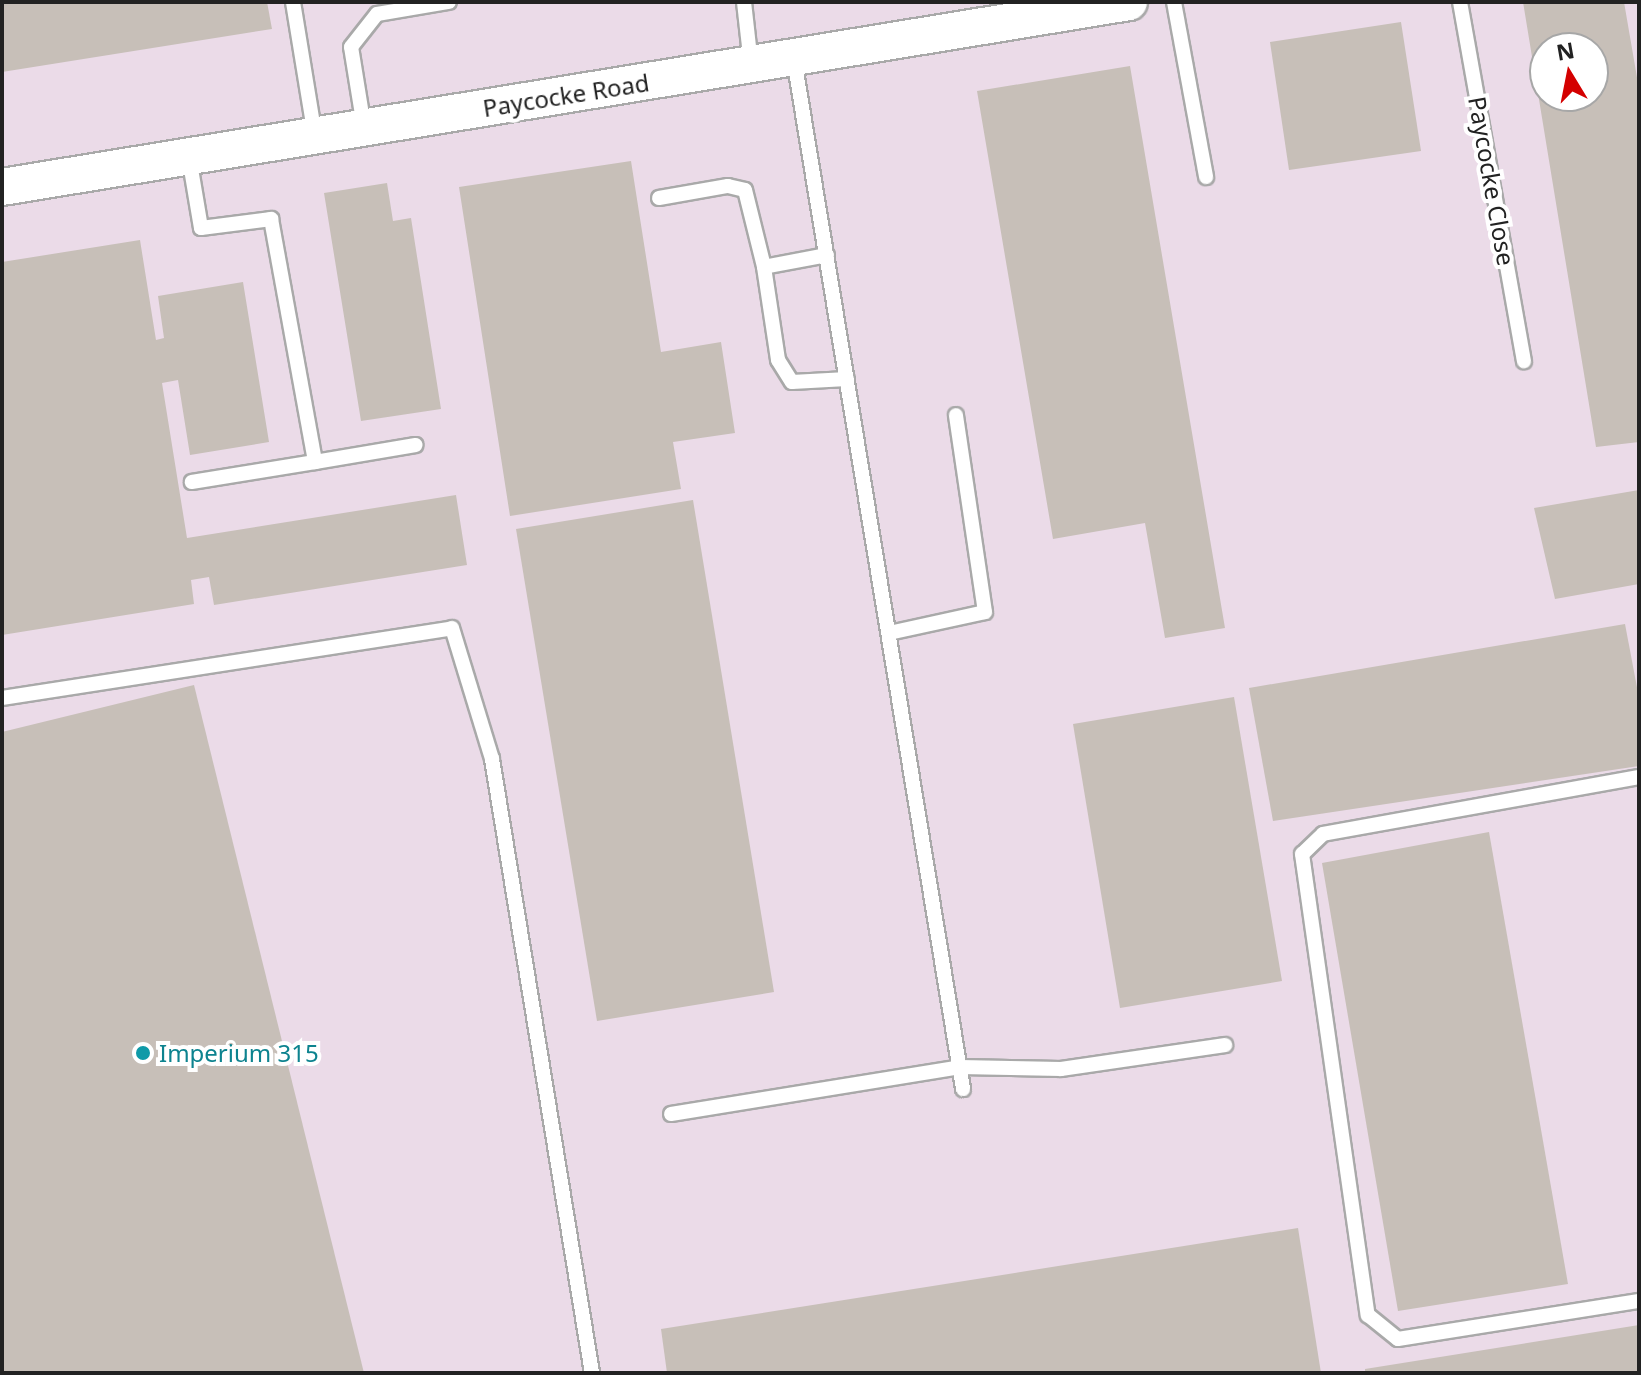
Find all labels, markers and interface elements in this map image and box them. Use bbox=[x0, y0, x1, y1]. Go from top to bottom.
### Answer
north arrow bbox=[1529, 32, 1609, 112]
text: N bbox=[1554, 34, 1577, 67]
street label: Paycocke Road bbox=[481, 68, 651, 122]
street label: Paycocke Close bbox=[1463, 94, 1521, 268]
place label: Imperium 315 bbox=[159, 1039, 319, 1067]
marker: Imperium 315 bbox=[134, 1044, 152, 1062]

